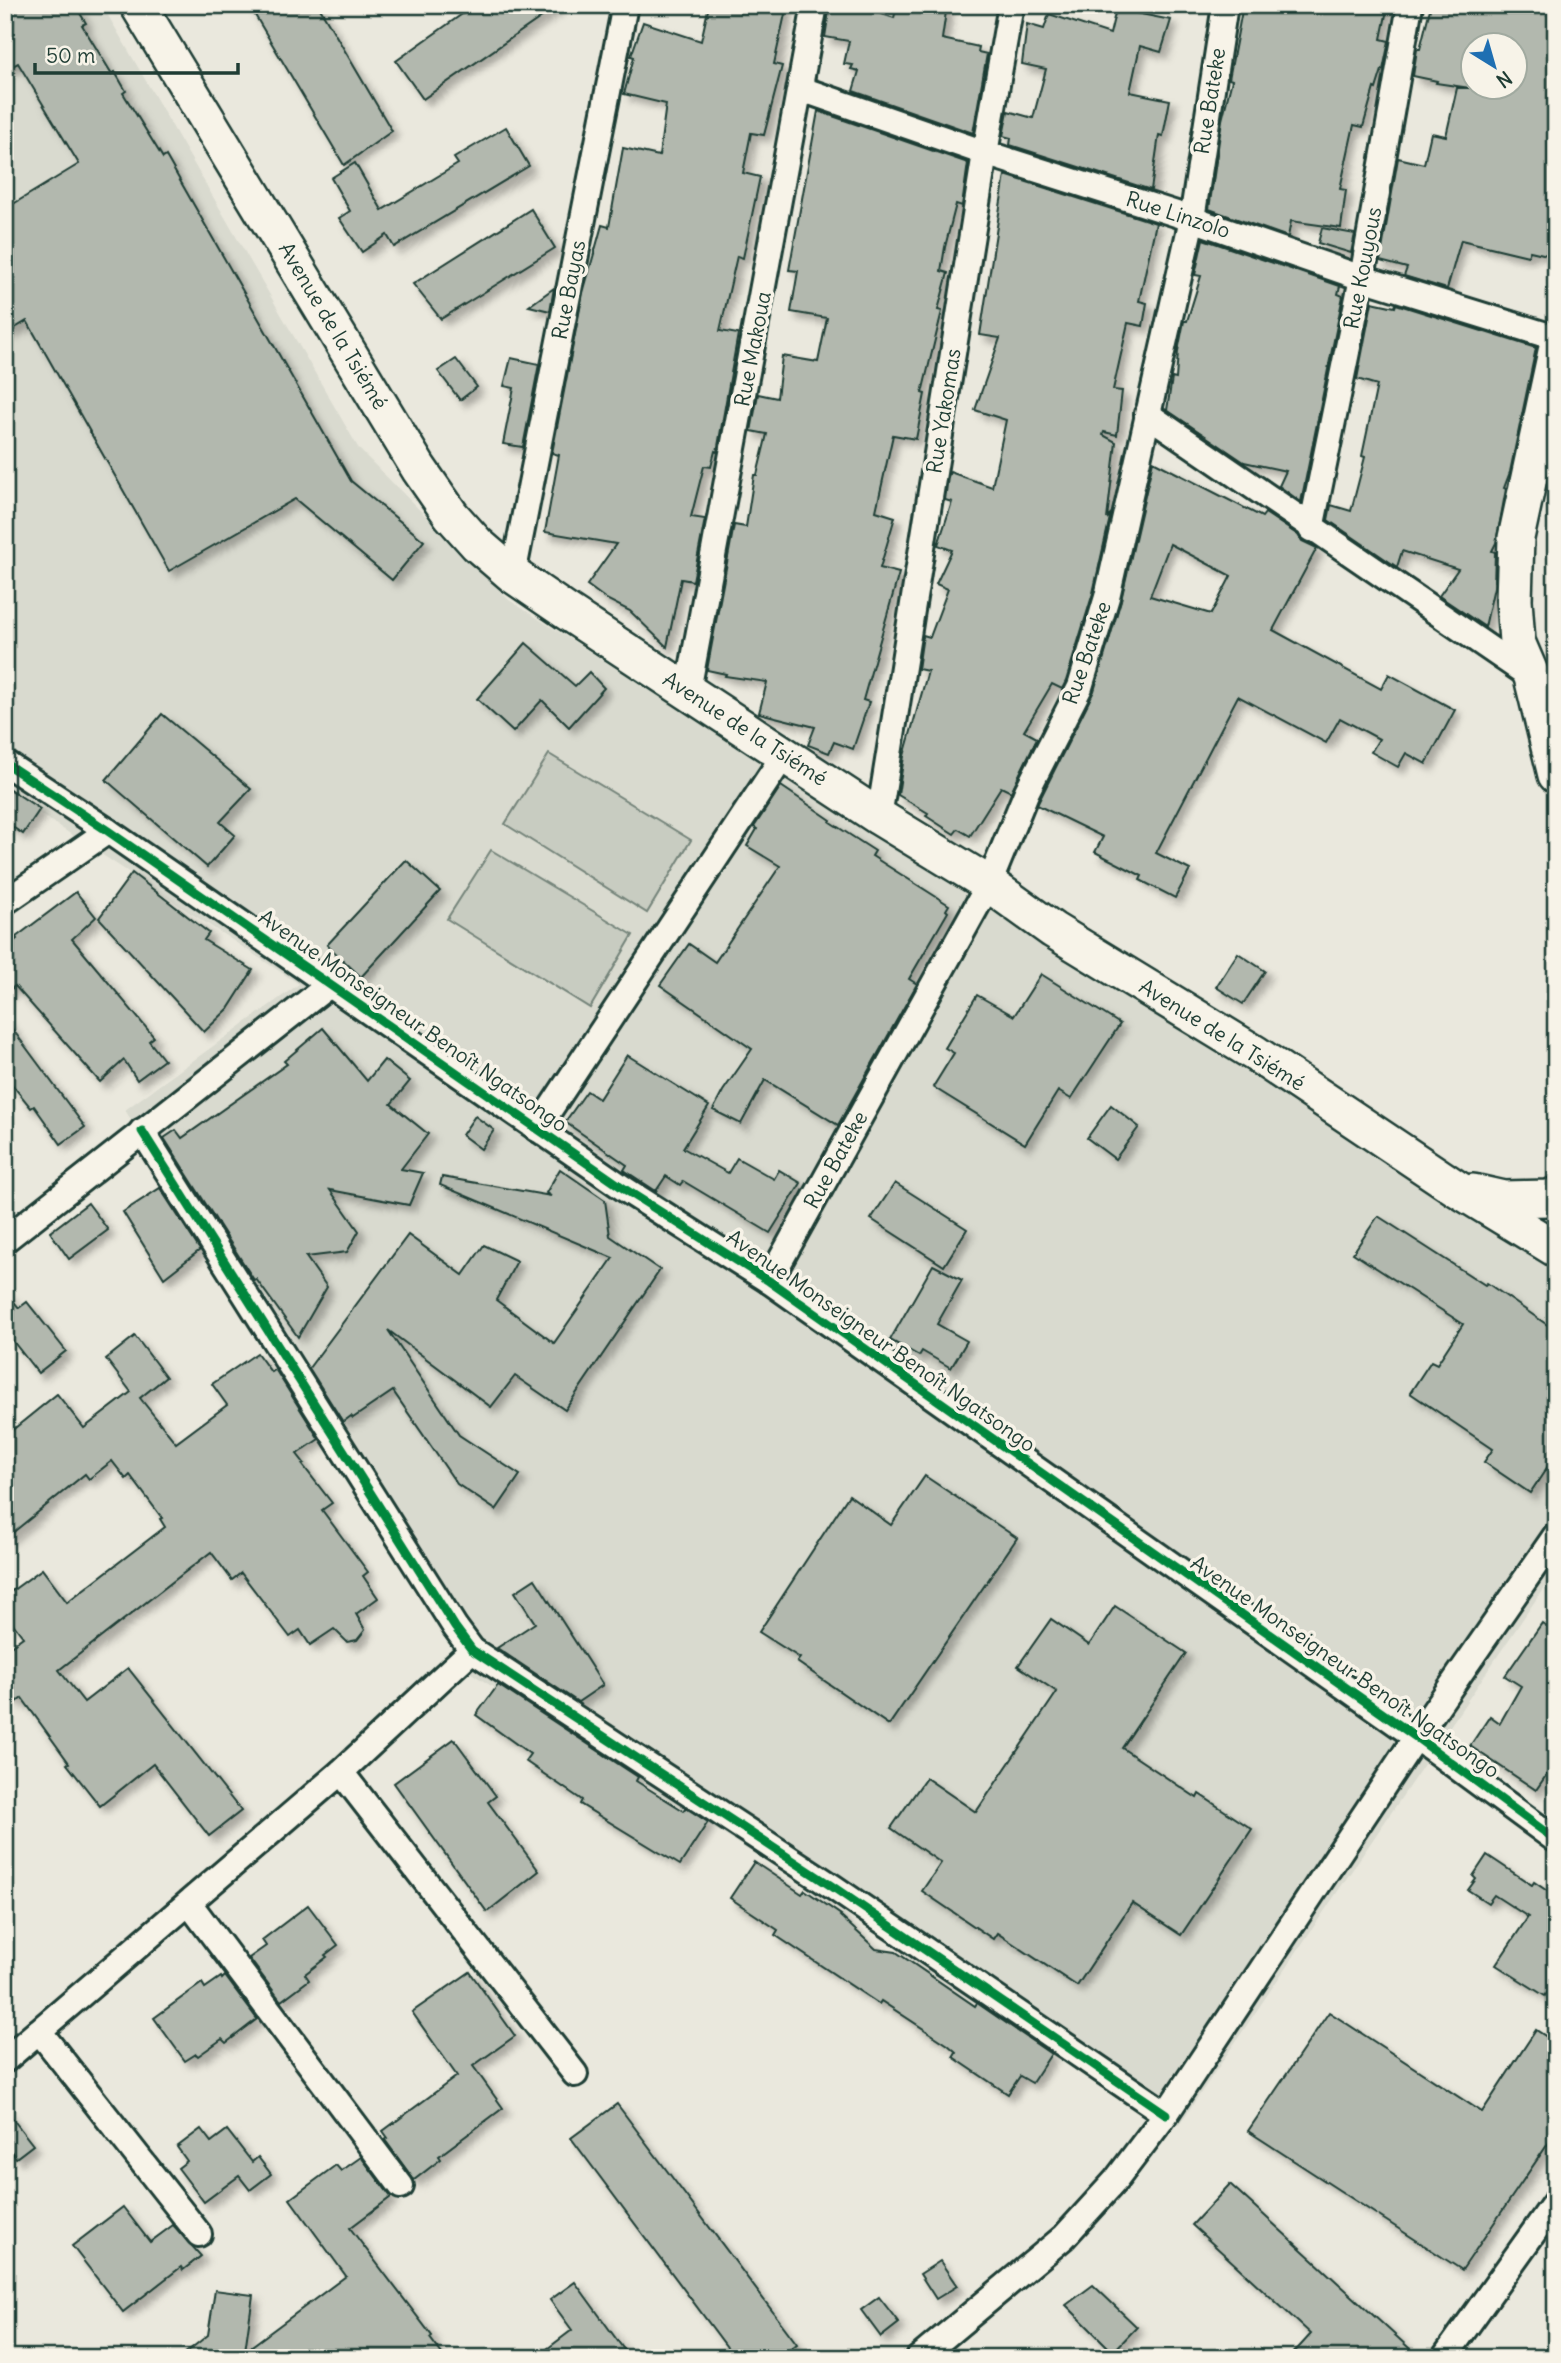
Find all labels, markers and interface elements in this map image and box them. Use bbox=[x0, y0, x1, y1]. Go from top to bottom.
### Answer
scale bar bbox=[35, 32, 238, 76]
north arrow bbox=[1460, 32, 1530, 102]
text: 50 m bbox=[46, 42, 95, 69]
street label: Rue Bateke bbox=[1188, 46, 1231, 156]
text: N bbox=[1492, 66, 1517, 93]
street label: Rue Linzolo bbox=[1123, 185, 1234, 244]
street label: Rue Kouyous bbox=[1337, 204, 1388, 331]
street label: Avenue de la Tsiémé bbox=[273, 237, 394, 414]
street label: Rue Bayas bbox=[546, 238, 591, 342]
street label: Rue Makoua bbox=[728, 289, 777, 409]
street label: Rue Yakomas bbox=[920, 346, 967, 475]
street label: Rue Bateke bbox=[1056, 598, 1117, 708]
street label: Avenue de la Tsiémé bbox=[658, 665, 832, 792]
street label: Avenue Monseigneur Benoît Ngatsongo bbox=[254, 903, 573, 1138]
street label: Avenue de la Tsiémé bbox=[1134, 973, 1310, 1096]
street label: Rue Bateke bbox=[798, 1106, 873, 1213]
street label: Avenue Monseigneur Benoît Ngatsongo bbox=[722, 1223, 1041, 1458]
street label: Avenue Monseigneur Benoît Ngatsongo bbox=[1186, 1549, 1505, 1784]

